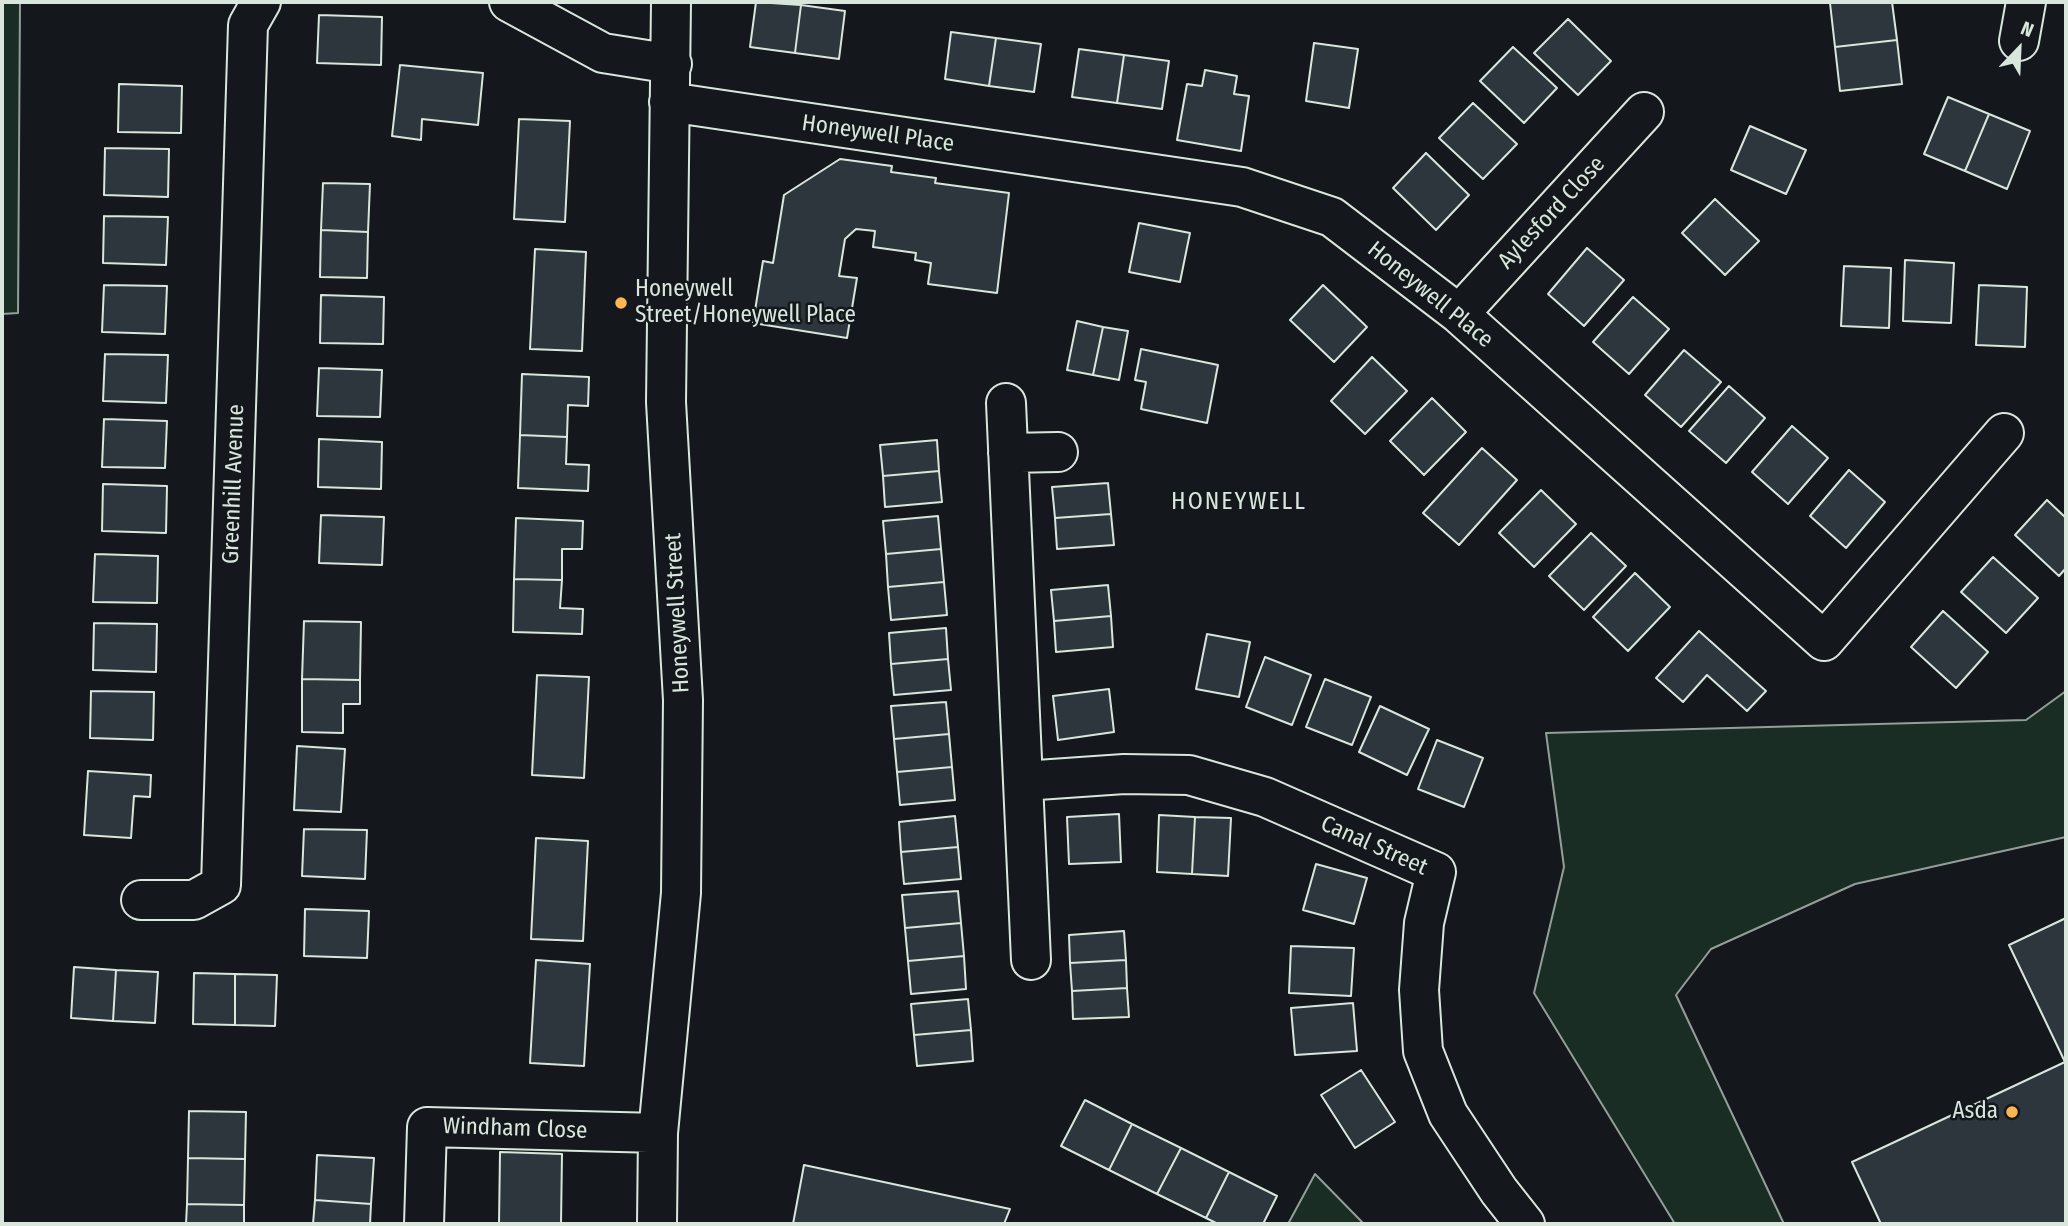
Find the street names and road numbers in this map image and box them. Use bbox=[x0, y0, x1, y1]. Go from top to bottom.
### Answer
street label: Honeywell Place bbox=[800, 110, 956, 158]
street label: Aylesford Close bbox=[1493, 151, 1611, 275]
street label: Honeywell Place bbox=[1362, 236, 1498, 354]
street label: Greenhill Avenue bbox=[217, 404, 251, 564]
street label: Honeywell Street bbox=[660, 532, 696, 694]
street label: Canal Street bbox=[1316, 810, 1432, 882]
street label: Windham Close bbox=[442, 1113, 588, 1145]

